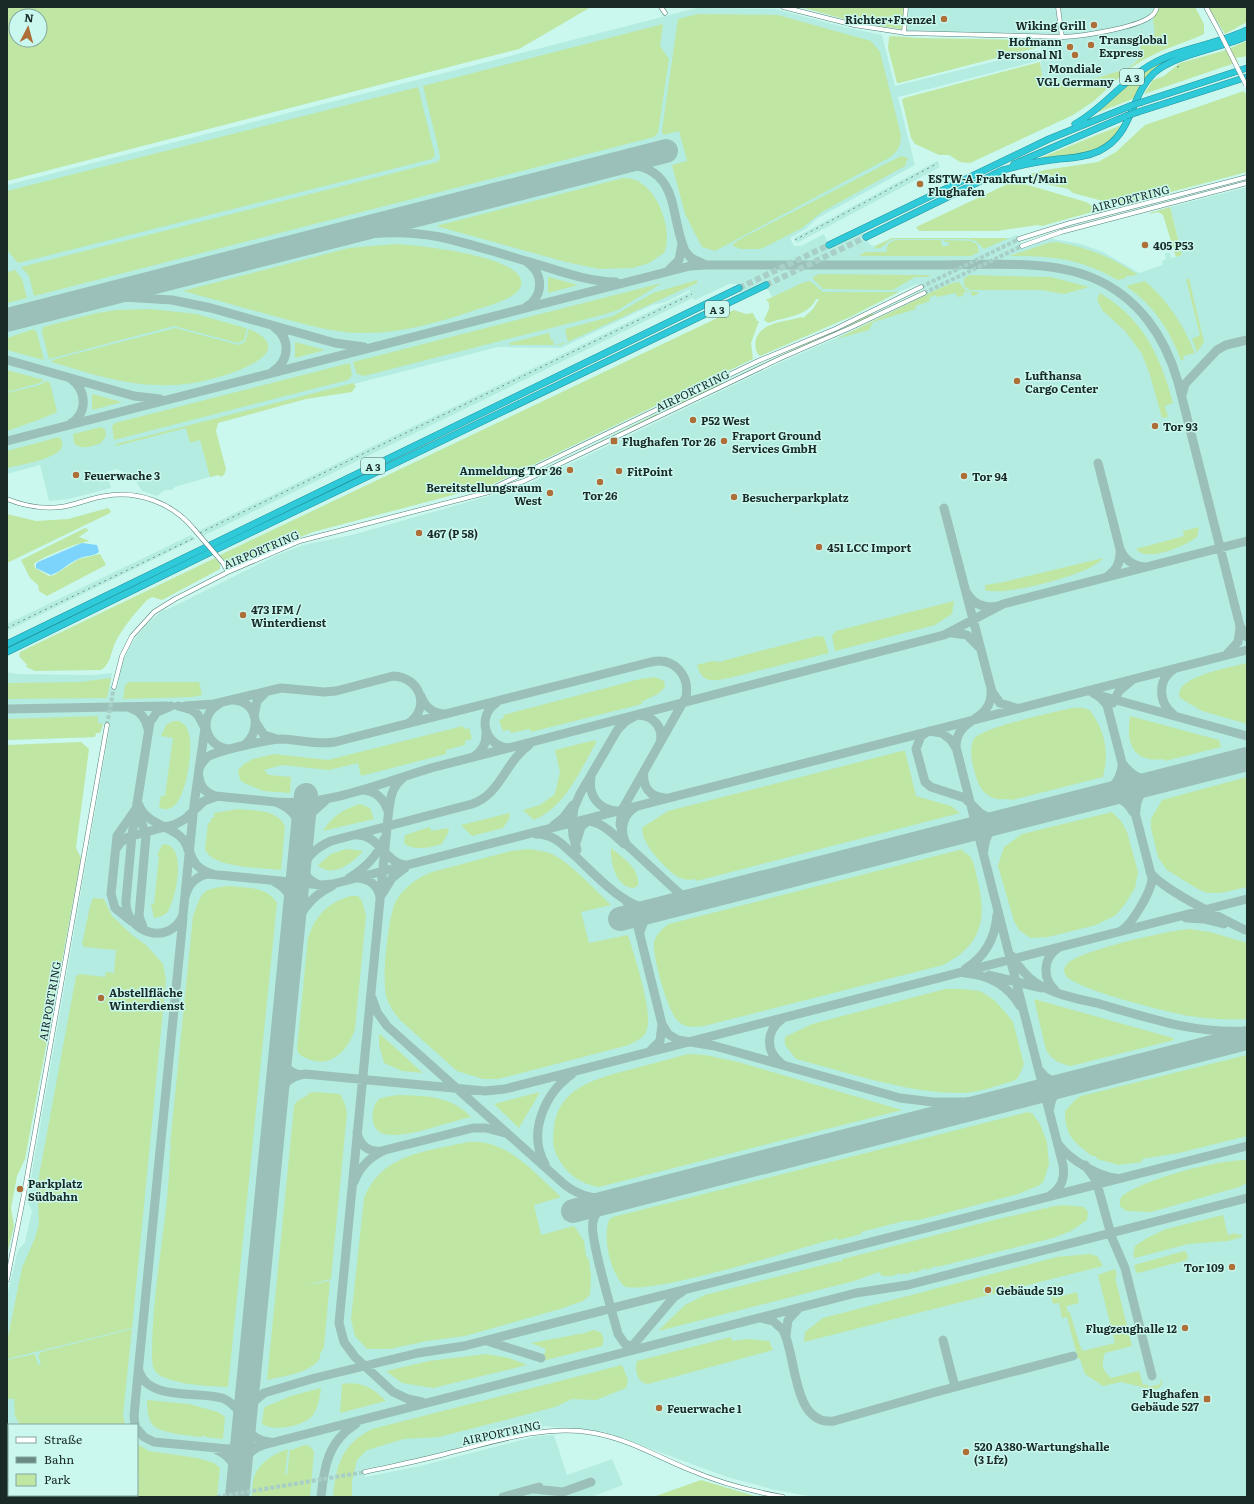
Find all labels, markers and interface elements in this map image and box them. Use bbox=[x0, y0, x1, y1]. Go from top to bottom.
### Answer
north arrow bbox=[8, 8, 48, 48]
text: N bbox=[24, 9, 35, 25]
place label: Richter+Frenzel bbox=[845, 11, 936, 27]
marker: Richter+Frenzel bbox=[939, 14, 949, 24]
place label: Wiking Grill bbox=[1016, 17, 1086, 33]
marker: Wiking Grill bbox=[1089, 20, 1099, 30]
place label: Transglobal Express bbox=[1099, 31, 1167, 60]
place label: Hofmann Personal Nl bbox=[997, 33, 1062, 62]
marker: Transglobal Express bbox=[1086, 40, 1096, 50]
marker: Hofmann Personal Nl bbox=[1065, 42, 1075, 52]
marker: Mondiale VGL Germany bbox=[1070, 50, 1080, 60]
place label: Mondiale VGL Germany bbox=[1036, 60, 1114, 89]
road number: A 3 bbox=[1120, 69, 1144, 85]
place label: ESTW-A Frankfurt/Main Flughafen bbox=[928, 170, 1067, 199]
marker: ESTW-A Frankfurt/Main Flughafen bbox=[915, 179, 925, 189]
street label: AIRPORTRING bbox=[1089, 180, 1171, 216]
place label: 405 P53 bbox=[1153, 237, 1194, 253]
marker: 405 P53 bbox=[1140, 240, 1150, 250]
road number: A 3 bbox=[705, 301, 729, 317]
street label: AIRPORTRING bbox=[652, 365, 732, 415]
place label: Lufthansa Cargo Center bbox=[1025, 367, 1098, 396]
marker: Lufthansa Cargo Center bbox=[1012, 376, 1022, 386]
place label: P52 West bbox=[701, 412, 750, 428]
marker: P52 West bbox=[688, 415, 698, 425]
place label: Tor 93 bbox=[1163, 418, 1198, 434]
marker: Tor 93 bbox=[1150, 421, 1160, 431]
place label: Fraport Ground Services GmbH bbox=[732, 427, 821, 456]
place label: Flughafen Tor 26 bbox=[622, 433, 717, 449]
marker: Flughafen Tor 26 bbox=[609, 436, 619, 446]
marker: Fraport Ground Services GmbH bbox=[719, 436, 729, 446]
road number: A 3 bbox=[361, 458, 385, 474]
place label: Anmeldung Tor 26 bbox=[459, 462, 563, 478]
place label: FitPoint bbox=[627, 463, 673, 479]
marker: Anmeldung Tor 26 bbox=[565, 465, 575, 475]
marker: FitPoint bbox=[614, 466, 624, 476]
place label: Feuerwache 3 bbox=[84, 467, 160, 483]
place label: Tor 94 bbox=[972, 468, 1008, 484]
marker: Feuerwache 3 bbox=[71, 470, 81, 480]
marker: Tor 94 bbox=[959, 471, 969, 481]
marker: Tor 26 bbox=[595, 477, 605, 487]
place label: Bereitstellungsraum West bbox=[426, 479, 542, 508]
place label: Tor 26 bbox=[583, 487, 618, 503]
marker: Bereitstellungsraum West bbox=[545, 488, 555, 498]
place label: Besucherparkplatz bbox=[742, 489, 849, 505]
marker: Besucherparkplatz bbox=[729, 492, 739, 502]
place label: 467 (P 58) bbox=[427, 525, 478, 541]
street label: AIRPORTRING bbox=[221, 526, 301, 572]
marker: 467 (P 58) bbox=[414, 528, 424, 538]
place label: 451 LCC Import bbox=[827, 539, 912, 555]
marker: 451 LCC Import bbox=[814, 542, 824, 552]
place label: 473 IFM / Winterdienst bbox=[251, 601, 326, 630]
marker: 473 IFM / Winterdienst bbox=[238, 610, 248, 620]
street label: AIRPORTRING bbox=[34, 960, 64, 1042]
place label: Abstellfläche Winterdienst bbox=[109, 984, 184, 1013]
marker: Abstellfläche Winterdienst bbox=[96, 993, 106, 1003]
place label: Parkplatz Südbahn bbox=[28, 1175, 83, 1204]
marker: Parkplatz Südbahn bbox=[15, 1184, 25, 1194]
place label: Tor 109 bbox=[1184, 1259, 1224, 1275]
marker: Tor 109 bbox=[1227, 1262, 1237, 1272]
place label: Gebäude 519 bbox=[996, 1282, 1064, 1298]
marker: Gebäude 519 bbox=[983, 1285, 993, 1295]
place label: Flugzeughalle 12 bbox=[1085, 1320, 1177, 1336]
marker: Flugzeughalle 12 bbox=[1180, 1323, 1190, 1333]
place label: Flughafen Gebäude 527 bbox=[1131, 1385, 1199, 1414]
marker: Flughafen Gebäude 527 bbox=[1202, 1394, 1212, 1404]
place label: Feuerwache 1 bbox=[667, 1400, 742, 1416]
marker: Feuerwache 1 bbox=[654, 1403, 664, 1413]
street label: AIRPORTRING bbox=[460, 1416, 542, 1448]
legend bbox=[8, 1424, 138, 1496]
text: Straße bbox=[44, 1430, 82, 1448]
place label: 520 A380-Wartungshalle (3 Lfz) bbox=[974, 1438, 1110, 1467]
marker: 520 A380-Wartungshalle (3 Lfz) bbox=[961, 1447, 971, 1457]
text: Bahn bbox=[44, 1450, 74, 1468]
text: Park bbox=[44, 1470, 71, 1488]

